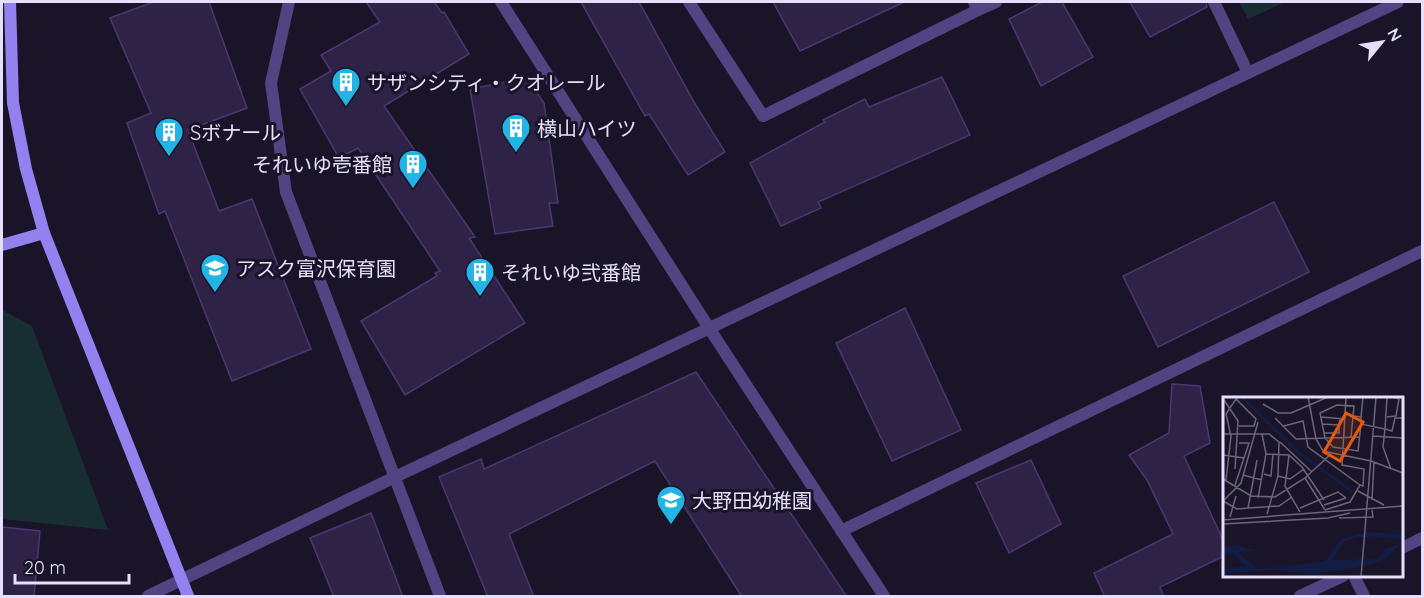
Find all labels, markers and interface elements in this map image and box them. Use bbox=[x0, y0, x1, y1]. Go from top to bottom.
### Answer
north arrow bbox=[1352, 12, 1412, 72]
text: N bbox=[1383, 24, 1407, 45]
building icon: サザンシティ・クオレール bbox=[330, 66, 362, 108]
place label: サザンシティ・クオレール bbox=[367, 70, 606, 95]
building icon: 横山ハイツ bbox=[500, 112, 532, 154]
building icon: Sボナール bbox=[153, 116, 185, 158]
place label: 横山ハイツ bbox=[537, 116, 637, 141]
place label: Sボナール bbox=[190, 120, 281, 145]
building icon: それいゆ壱番館 bbox=[397, 148, 429, 190]
place label: それいゆ壱番館 bbox=[252, 152, 392, 177]
school or university icon: アスク富沢保育園 bbox=[199, 252, 231, 294]
place label: アスク富沢保育園 bbox=[236, 256, 396, 281]
building icon: それいゆ弐番館 bbox=[464, 256, 496, 298]
place label: それいゆ弐番館 bbox=[501, 260, 641, 285]
inset map bbox=[1223, 397, 1403, 577]
school or university icon: 大野田幼稚園 bbox=[655, 484, 687, 526]
place label: 大野田幼稚園 bbox=[692, 488, 812, 513]
scale bar bbox=[15, 547, 129, 585]
text: 20 m bbox=[24, 556, 66, 579]

